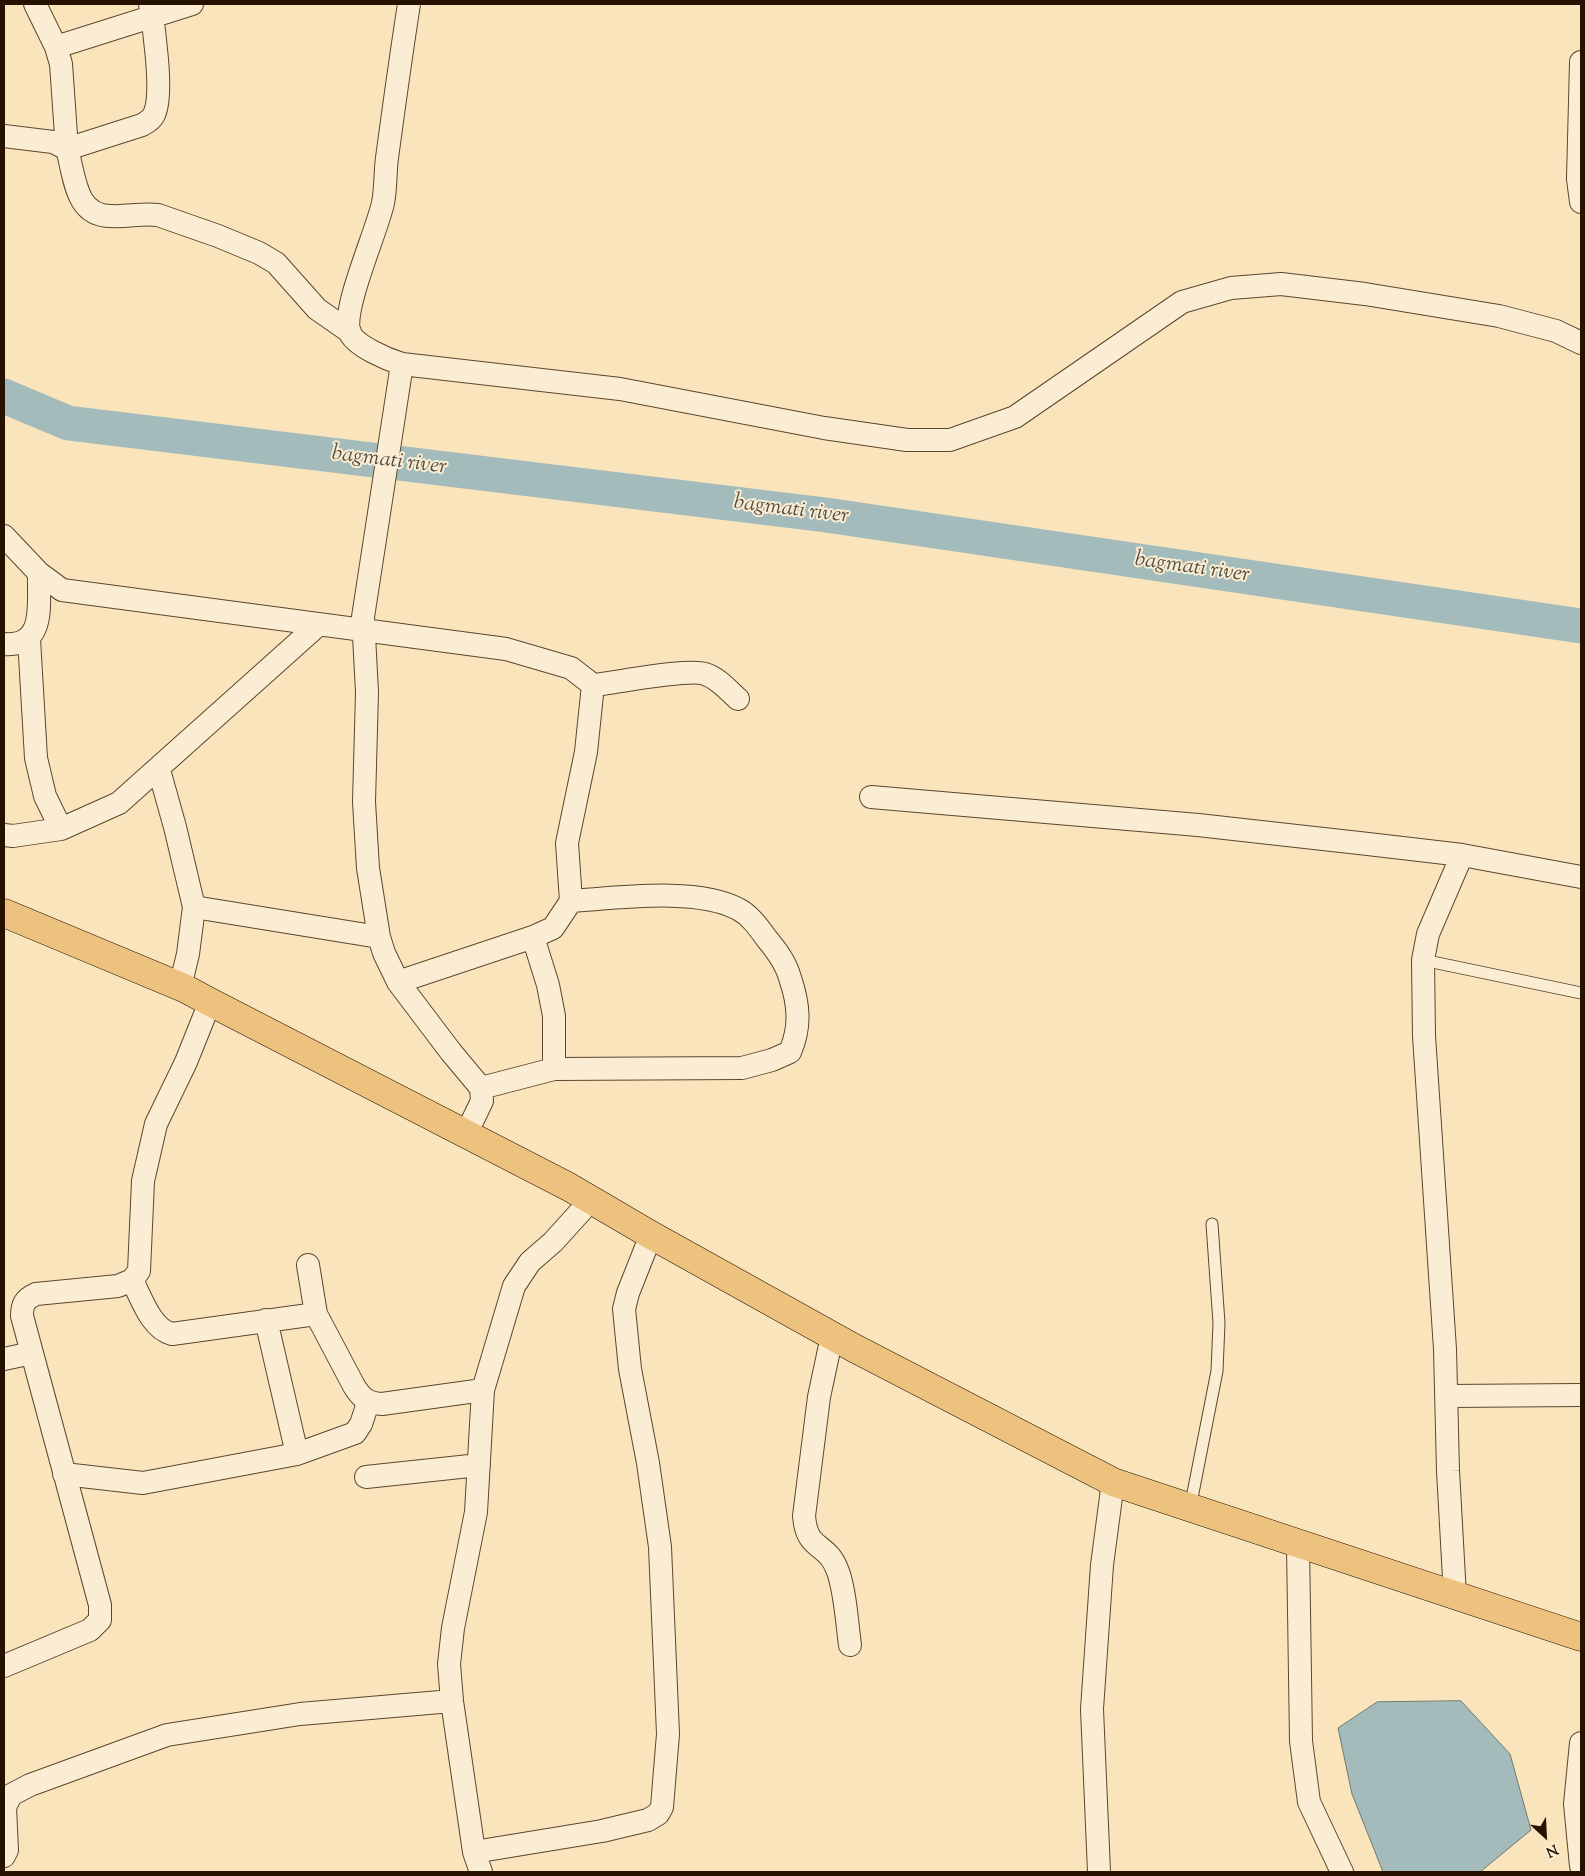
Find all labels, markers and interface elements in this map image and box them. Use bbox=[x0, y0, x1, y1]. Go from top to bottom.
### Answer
water label: bagmati river bbox=[330, 442, 448, 482]
water label: bagmati river bbox=[732, 491, 850, 531]
water label: bagmati river bbox=[1133, 548, 1251, 590]
north arrow bbox=[1520, 1811, 1570, 1861]
text: N bbox=[1542, 1838, 1561, 1861]

